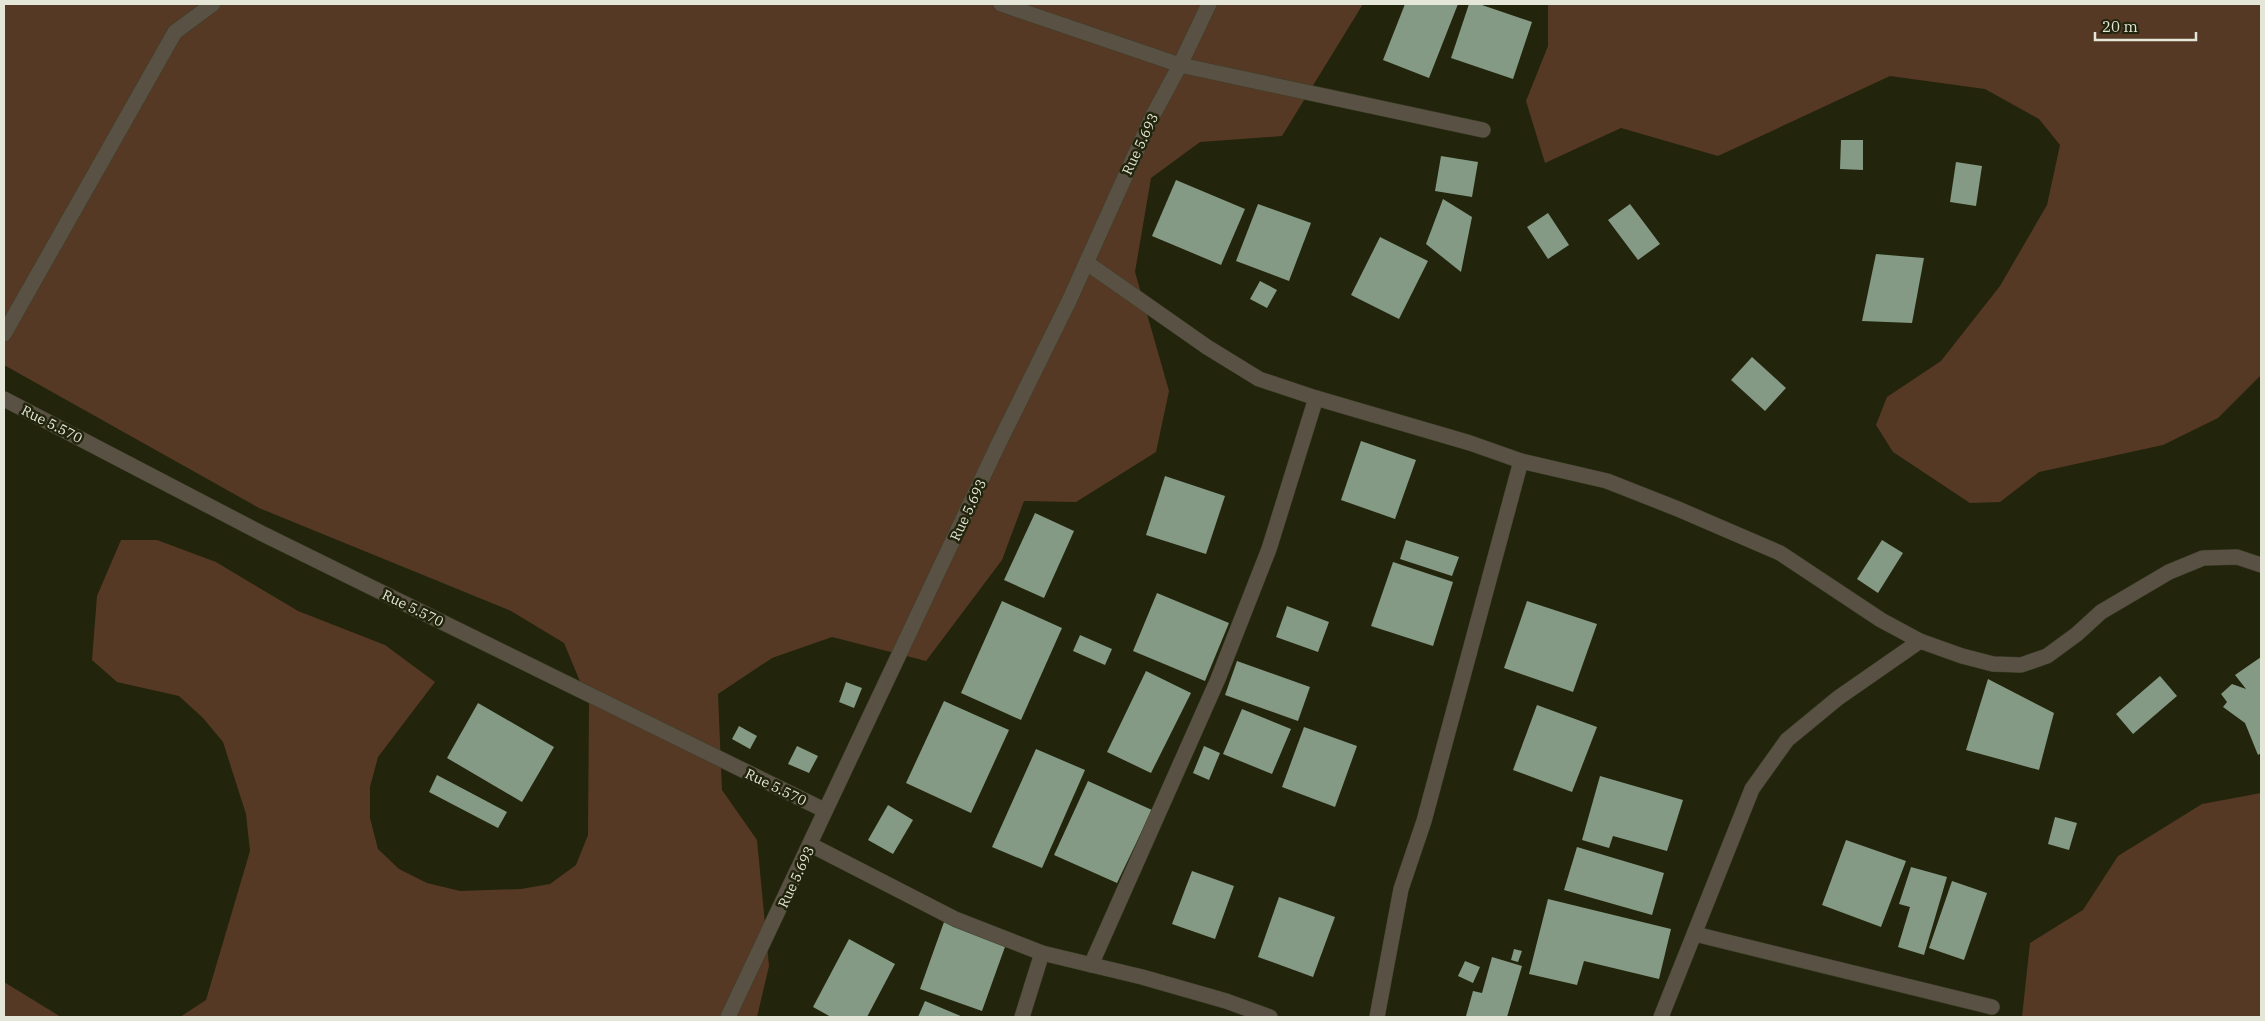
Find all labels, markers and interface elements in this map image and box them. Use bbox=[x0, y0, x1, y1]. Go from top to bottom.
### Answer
scale bar bbox=[2095, 10, 2196, 42]
text: 20 m bbox=[2102, 17, 2138, 36]
street label: Rue 5.693 bbox=[1118, 110, 1162, 178]
street label: Rue 5.570 bbox=[18, 401, 86, 447]
street label: Rue 5.693 bbox=[946, 476, 990, 544]
street label: Rue 5.570 bbox=[379, 585, 447, 631]
street label: Rue 5.570 bbox=[742, 764, 810, 810]
street label: Rue 5.693 bbox=[774, 843, 818, 911]

